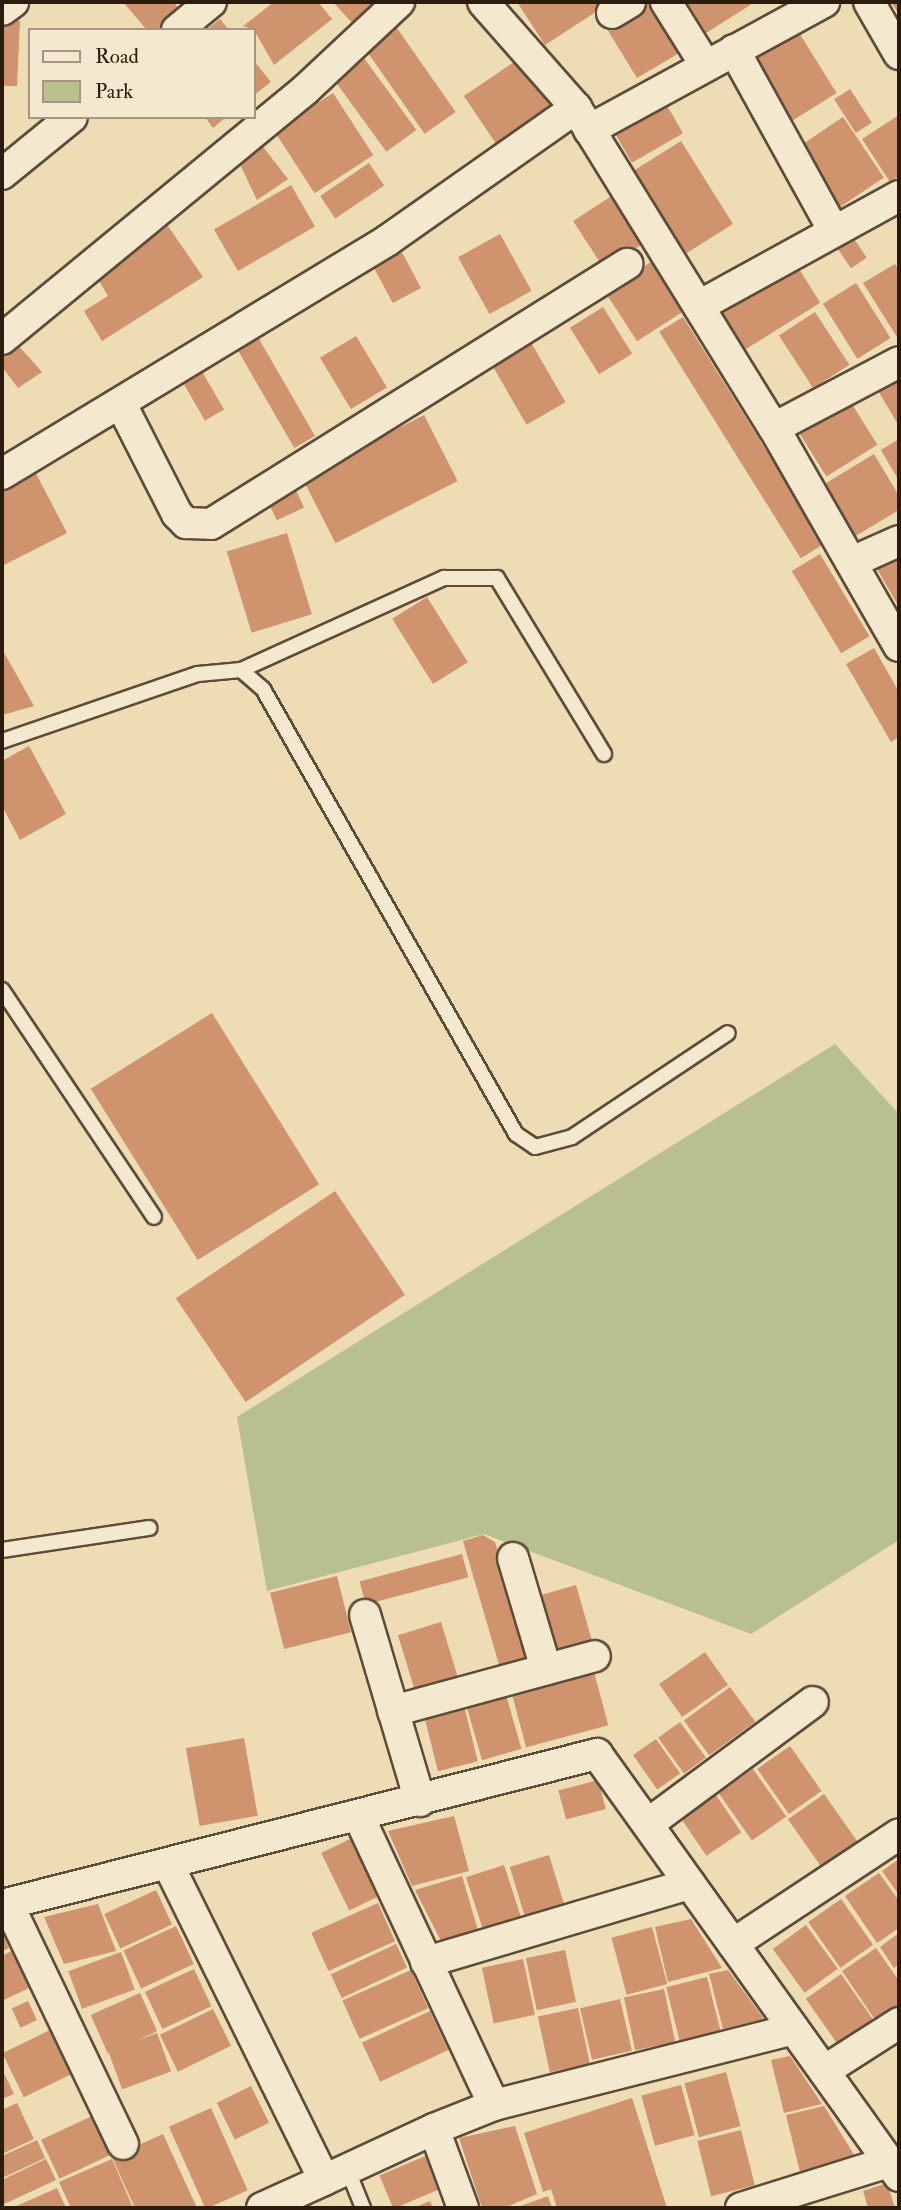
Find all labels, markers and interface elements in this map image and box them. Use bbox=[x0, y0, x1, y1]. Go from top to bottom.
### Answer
legend bbox=[28, 28, 256, 119]
text: Road bbox=[95, 43, 139, 70]
text: Park bbox=[95, 78, 133, 105]

